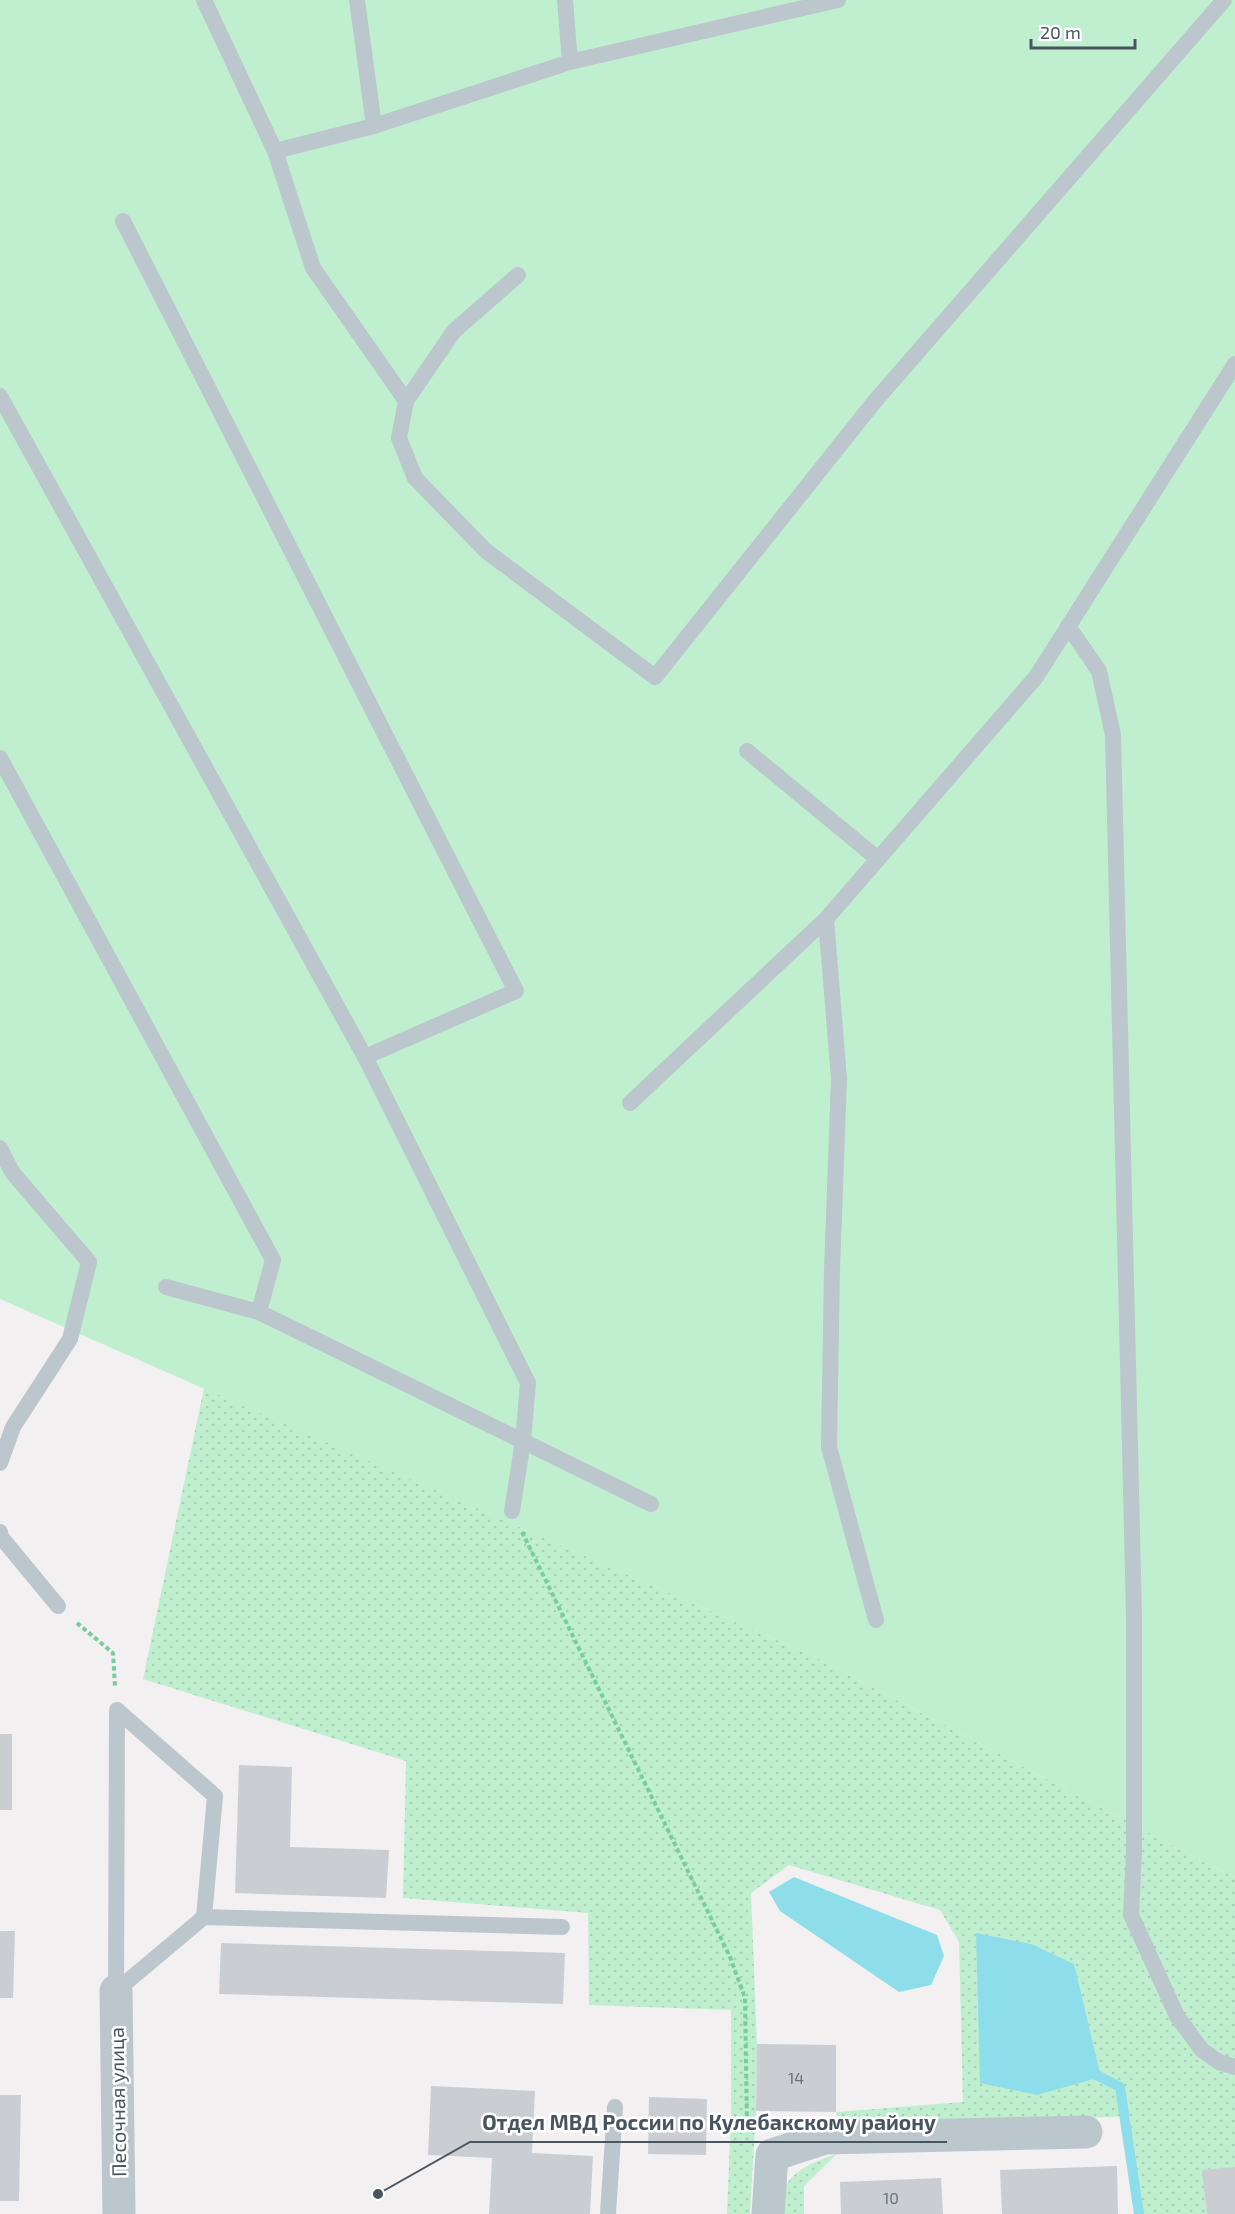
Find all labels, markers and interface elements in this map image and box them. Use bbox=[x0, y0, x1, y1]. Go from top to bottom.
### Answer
scale bar bbox=[1031, 12, 1134, 50]
text: 20 m bbox=[1040, 21, 1081, 43]
street label: Песочная улица bbox=[104, 2027, 131, 2177]
house number: 14 bbox=[788, 2068, 804, 2087]
callout: Отдел МВД России по Кулебакскому району bbox=[470, 2103, 947, 2142]
text: Отдел МВД России по Кулебакскому району bbox=[482, 2109, 936, 2134]
house number: 10 bbox=[883, 2188, 899, 2207]

